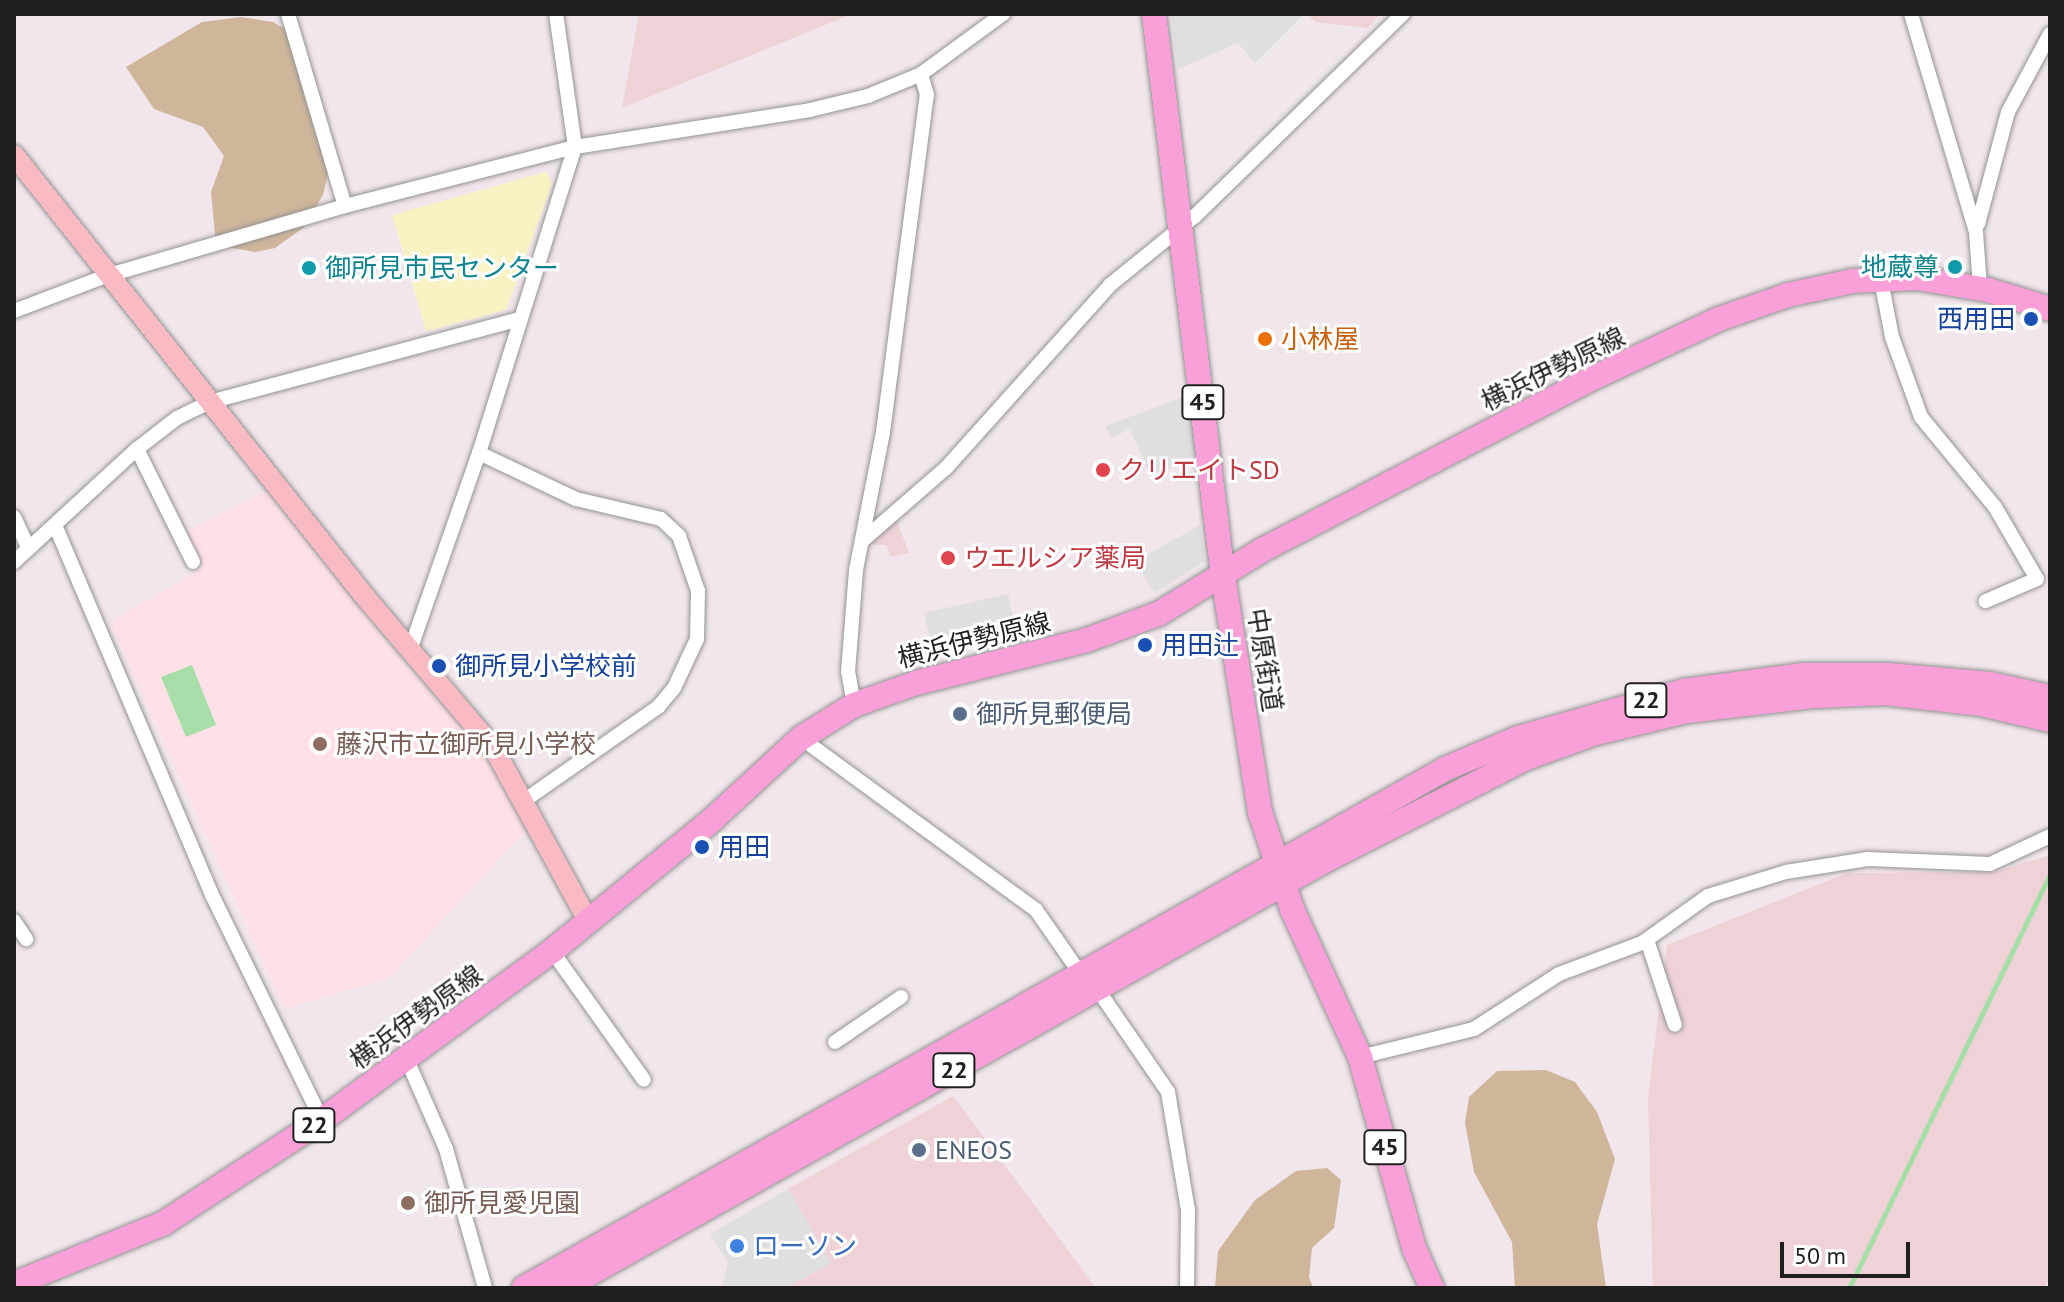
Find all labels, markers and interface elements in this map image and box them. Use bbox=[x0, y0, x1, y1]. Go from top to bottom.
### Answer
place label: 地蔵尊 bbox=[1861, 251, 1939, 283]
place label: 御所見市民センター bbox=[325, 252, 559, 284]
marker: 地蔵尊 bbox=[1946, 258, 1964, 276]
marker: 御所見市民センター bbox=[300, 259, 318, 277]
place label: 西用田 bbox=[1937, 303, 2015, 335]
marker: 西用田 bbox=[2022, 310, 2040, 328]
street label: 横浜伊勢原線 bbox=[1476, 321, 1630, 417]
place label: 小林屋 bbox=[1281, 323, 1359, 355]
marker: 小林屋 bbox=[1256, 330, 1274, 348]
road number: 45 bbox=[1181, 382, 1225, 422]
place label: クリエイトSD bbox=[1119, 454, 1280, 486]
marker: クリエイトSD bbox=[1094, 461, 1112, 479]
place label: ウエルシア薬局 bbox=[964, 542, 1146, 574]
marker: ウエルシア薬局 bbox=[939, 549, 957, 567]
street label: 横浜伊勢原線 bbox=[895, 606, 1053, 674]
street label: 中原街道 bbox=[1241, 606, 1289, 714]
place label: 用田辻 bbox=[1161, 629, 1239, 661]
marker: 用田辻 bbox=[1136, 636, 1154, 654]
place label: 御所見小学校前 bbox=[455, 650, 637, 682]
marker: 御所見小学校前 bbox=[430, 657, 448, 675]
road number: 22 bbox=[1624, 680, 1668, 720]
place label: 御所見郵便局 bbox=[976, 698, 1132, 730]
marker: 御所見郵便局 bbox=[951, 705, 969, 723]
place label: 藤沢市立御所見小学校 bbox=[336, 728, 596, 760]
marker: 藤沢市立御所見小学校 bbox=[311, 735, 329, 753]
place label: 用田 bbox=[718, 831, 770, 863]
marker: 用田 bbox=[693, 838, 711, 856]
street label: 横浜伊勢原線 bbox=[344, 959, 488, 1075]
road number: 22 bbox=[932, 1050, 976, 1090]
road number: 22 bbox=[292, 1105, 336, 1145]
road number: 45 bbox=[1363, 1127, 1407, 1167]
place label: ENEOS bbox=[935, 1134, 1012, 1166]
marker: ENEOS bbox=[910, 1141, 928, 1159]
place label: 御所見愛児園 bbox=[424, 1187, 580, 1219]
marker: 御所見愛児園 bbox=[399, 1194, 417, 1212]
scale bar bbox=[1784, 1226, 1914, 1276]
place label: ローソン bbox=[753, 1230, 857, 1262]
marker: ローソン bbox=[728, 1237, 746, 1255]
text: 50 m bbox=[1794, 1240, 1846, 1271]

